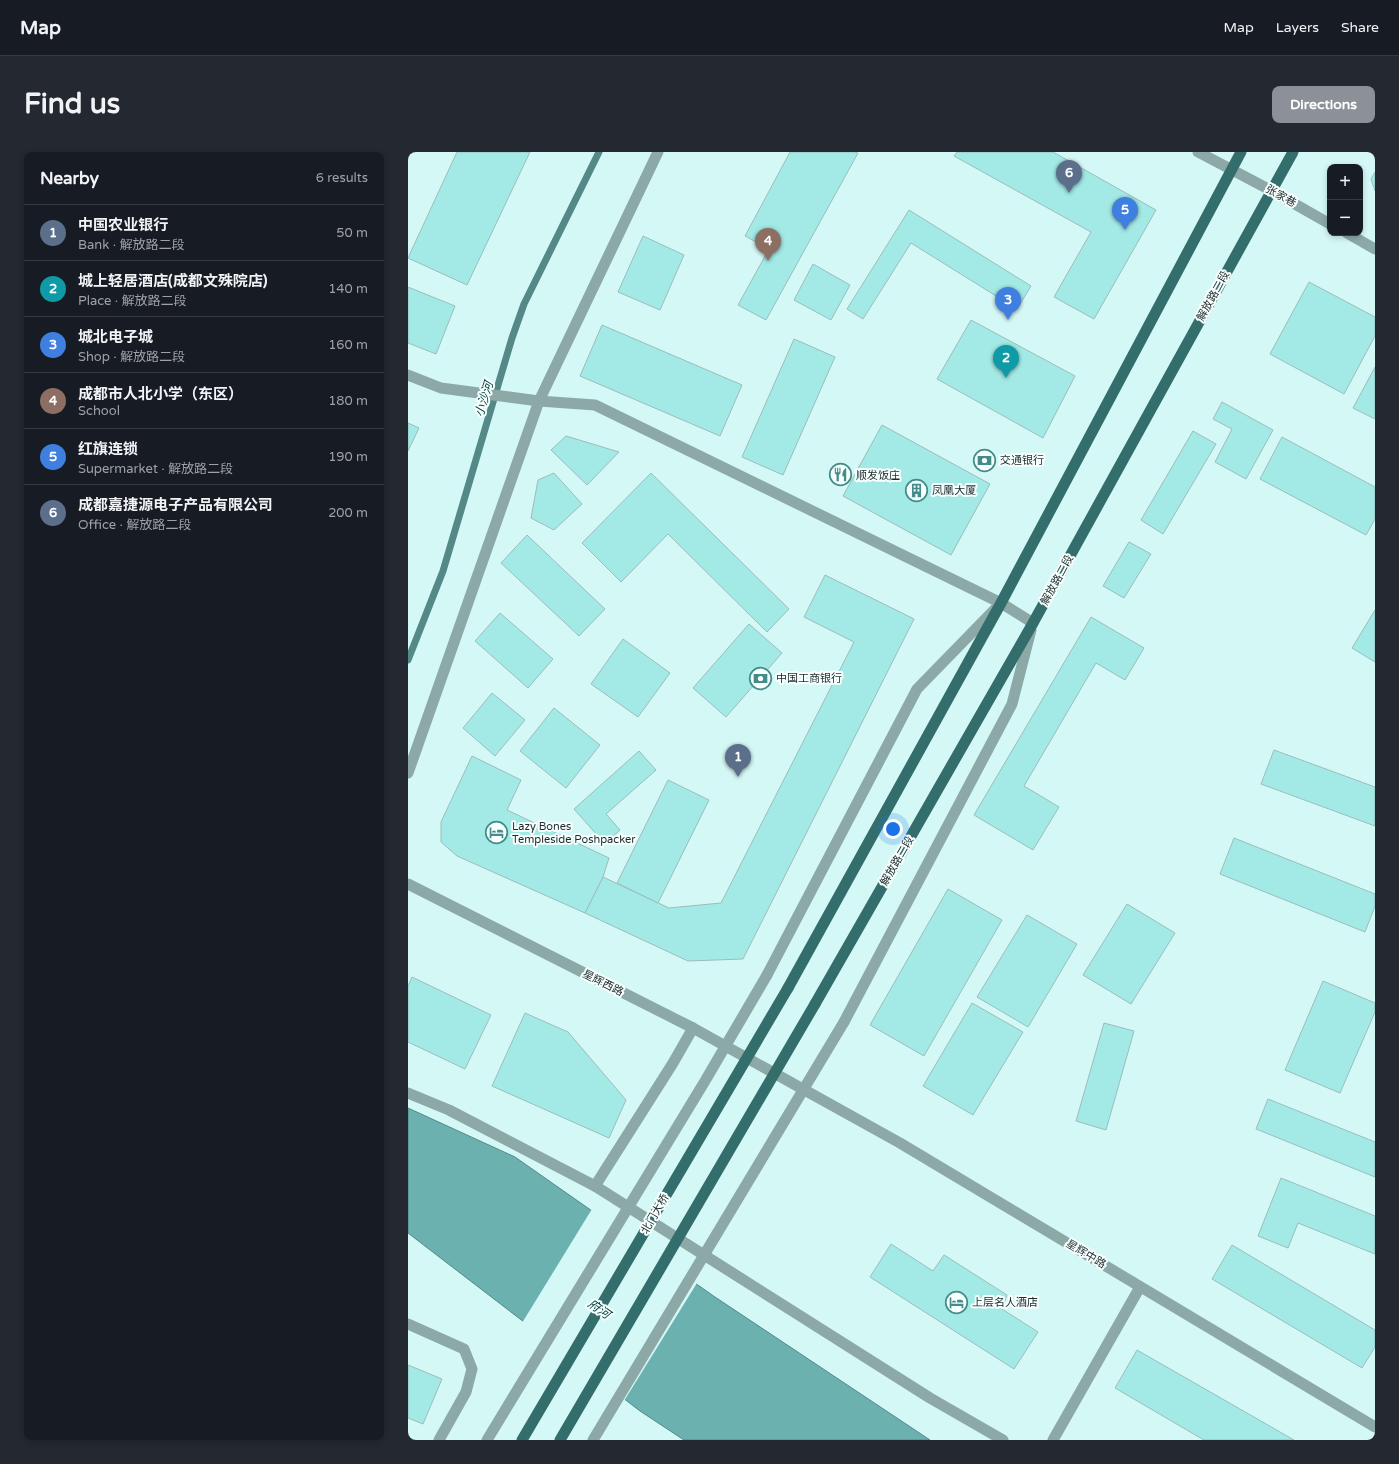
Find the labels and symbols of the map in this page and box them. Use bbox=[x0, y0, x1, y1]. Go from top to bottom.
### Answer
pin: 6 bbox=[1056, 160, 1082, 193]
street label: 张家巷 bbox=[1263, 182, 1299, 210]
pin: 5 bbox=[1112, 197, 1138, 230]
pin: 4 bbox=[755, 228, 781, 261]
street label: 解放路二段 bbox=[1194, 269, 1232, 323]
pin: 3 bbox=[995, 287, 1021, 320]
pin: 2 bbox=[993, 345, 1019, 378]
water label: 小沙河 bbox=[472, 378, 497, 418]
bank icon: 交通银行 bbox=[972, 447, 998, 473]
place label: 交通银行 bbox=[1000, 454, 1044, 467]
restaurant icon: 顺发饭庄 bbox=[827, 462, 853, 488]
place label: 顺发饭庄 bbox=[856, 469, 900, 482]
building icon: 凤凰大厦 bbox=[903, 477, 929, 503]
place label: 凤凰大厦 bbox=[932, 484, 976, 497]
street label: 解放路二段 bbox=[1038, 553, 1076, 607]
bank icon: 中国工商银行 bbox=[748, 665, 774, 691]
place label: 中国工商银行 bbox=[776, 672, 842, 685]
pin: 1 bbox=[725, 744, 751, 777]
hotel icon: Lazy Bones Templeside Poshpacker bbox=[484, 819, 510, 845]
your location bbox=[883, 819, 903, 839]
place label: Lazy Bones Templeside Poshpacker bbox=[512, 820, 636, 846]
street label: 解放路二段 bbox=[878, 834, 916, 888]
street label: 星辉西路 bbox=[580, 967, 626, 999]
street label: 北门大桥 bbox=[638, 1192, 672, 1236]
street label: 星辉中路 bbox=[1064, 1237, 1108, 1271]
hotel icon: 上层名人酒店 bbox=[944, 1289, 970, 1315]
water label: 府河 bbox=[585, 1296, 614, 1323]
place label: 上层名人酒店 bbox=[972, 1296, 1038, 1309]

